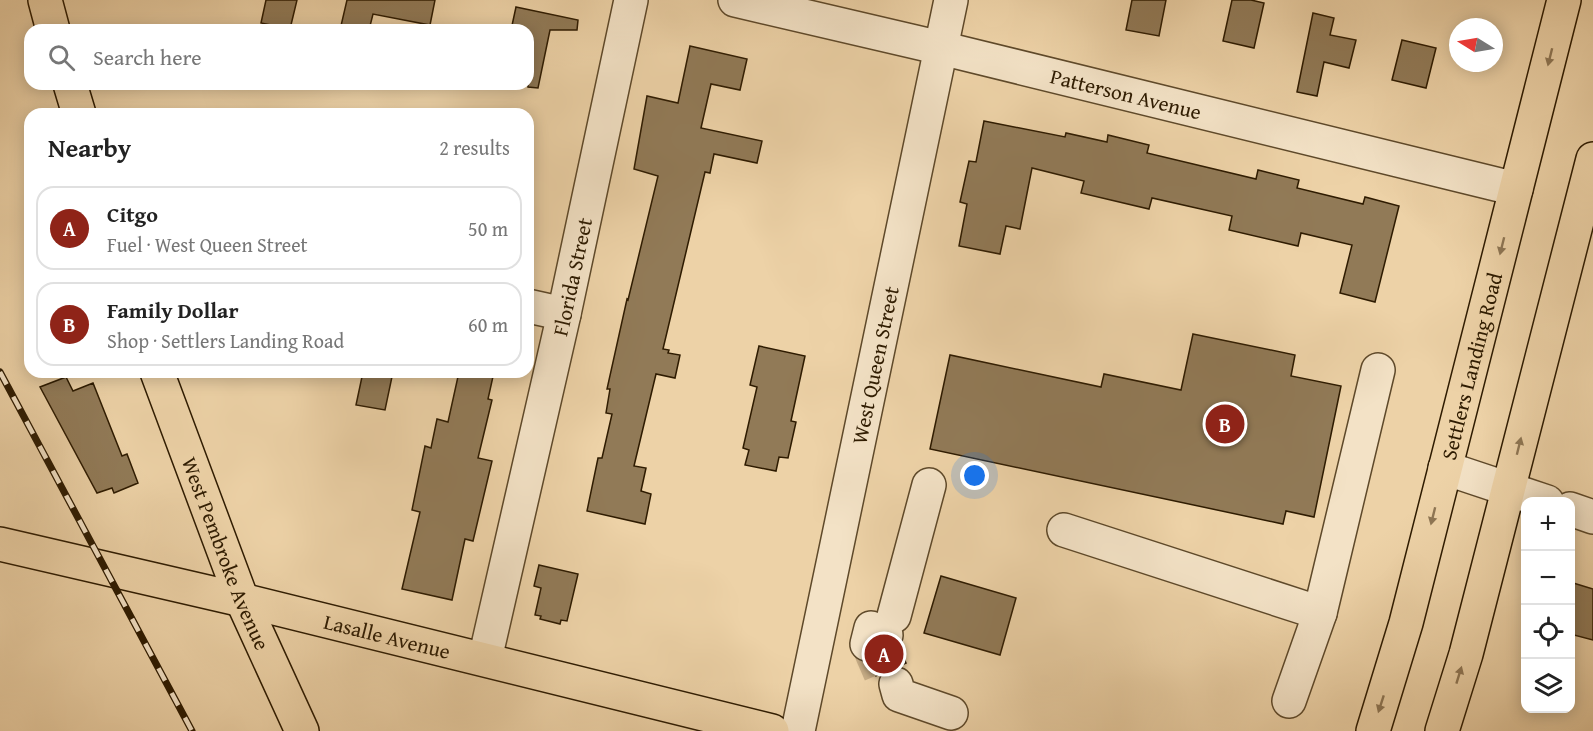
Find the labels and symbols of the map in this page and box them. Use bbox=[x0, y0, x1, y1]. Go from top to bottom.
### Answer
north arrow bbox=[1449, 18, 1503, 72]
one-way arrow bbox=[1544, 48, 1554, 66]
street label: Patterson Avenue bbox=[1047, 60, 1205, 127]
street label: Florida Street bbox=[544, 214, 600, 339]
one-way arrow bbox=[1497, 237, 1507, 255]
street label: Settlers Landing Road bbox=[1433, 268, 1510, 463]
street label: West Queen Street bbox=[843, 283, 906, 447]
pin: B bbox=[1206, 402, 1244, 446]
one-way arrow bbox=[1515, 437, 1525, 455]
street label: West Pembroke Avenue bbox=[174, 452, 278, 655]
your location bbox=[960, 461, 989, 490]
one-way arrow bbox=[1427, 507, 1437, 525]
street label: Lasalle Avenue bbox=[321, 605, 454, 666]
pin: A bbox=[864, 632, 904, 676]
one-way arrow bbox=[1455, 666, 1464, 684]
one-way arrow bbox=[1376, 695, 1385, 713]

